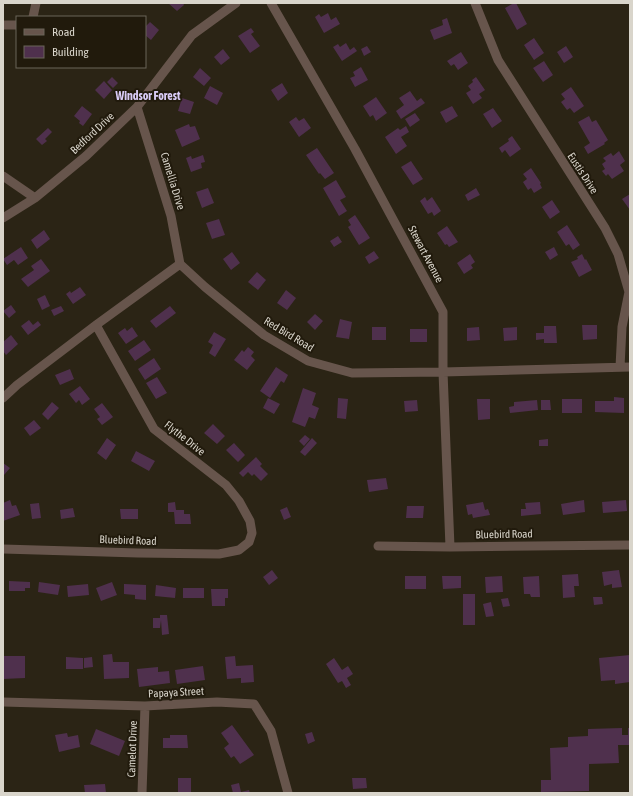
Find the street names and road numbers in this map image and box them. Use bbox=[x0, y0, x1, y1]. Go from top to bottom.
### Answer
street label: Bedford Drive bbox=[68, 110, 116, 156]
street label: Eustis Drive bbox=[565, 150, 601, 196]
street label: Camellia Drive bbox=[159, 151, 187, 211]
street label: Stewart Avenue bbox=[406, 224, 446, 284]
street label: Red Bird Road bbox=[262, 314, 316, 354]
street label: Flythe Drive bbox=[162, 418, 208, 458]
street label: Bluebird Road bbox=[475, 528, 533, 540]
street label: Bluebird Road bbox=[99, 533, 157, 547]
street label: Papaya Street bbox=[148, 685, 204, 699]
street label: Camelot Drive bbox=[125, 720, 139, 778]

